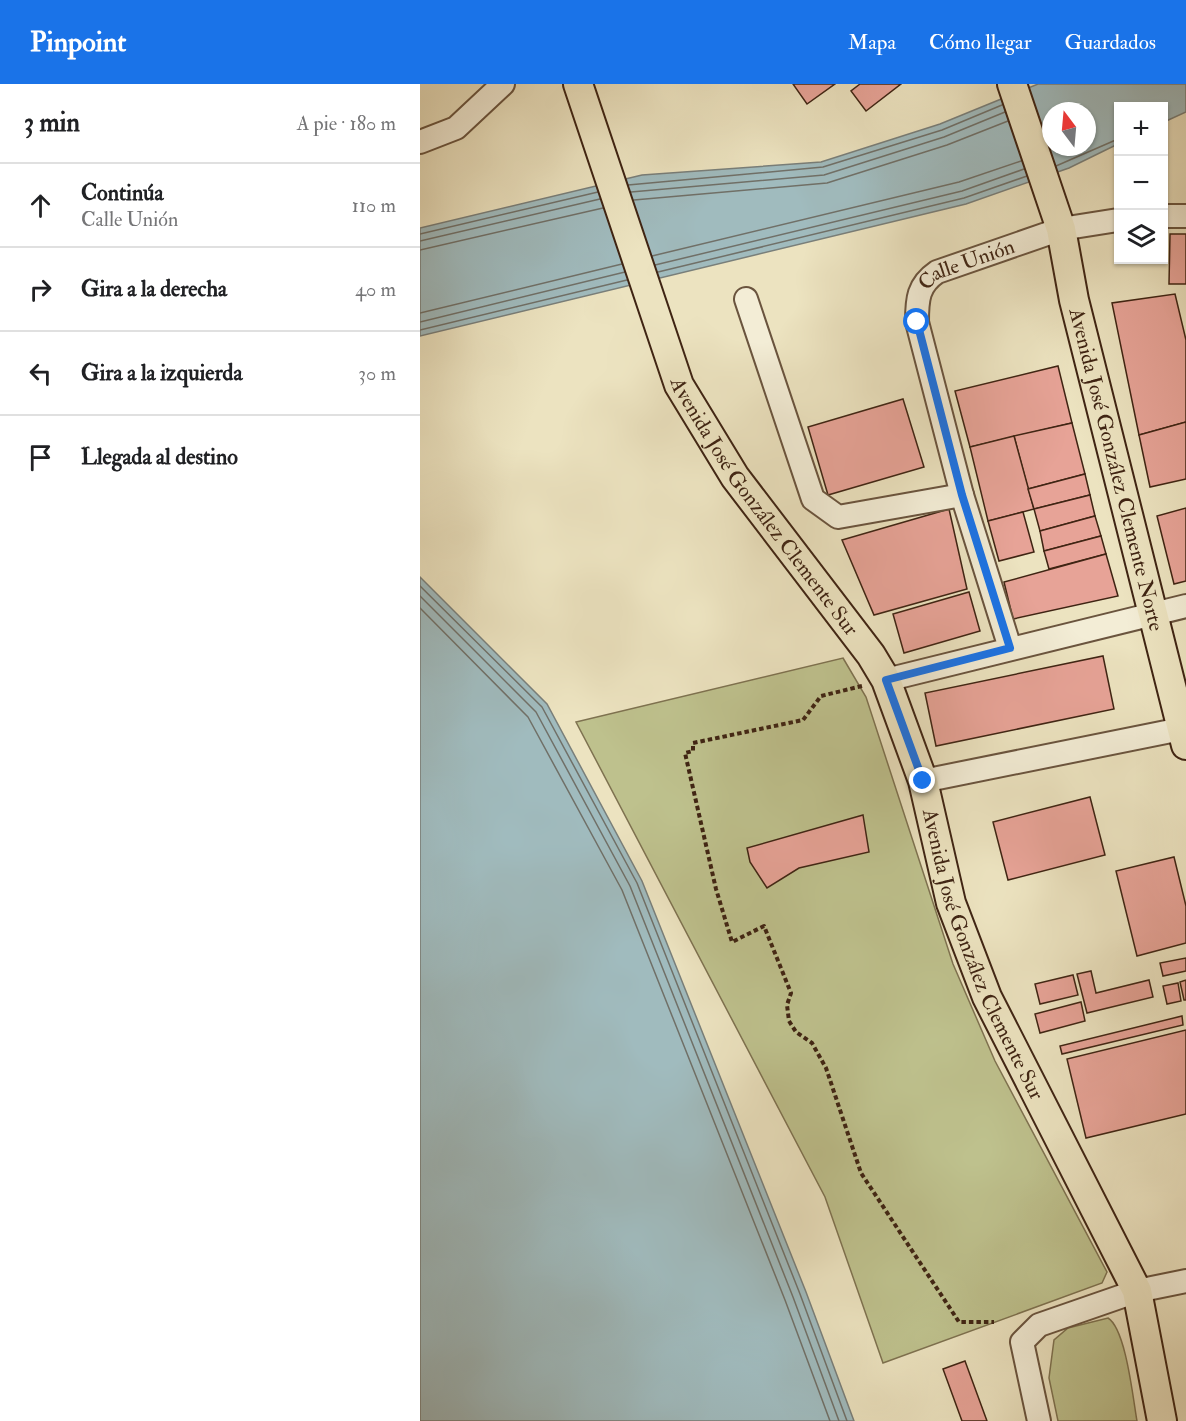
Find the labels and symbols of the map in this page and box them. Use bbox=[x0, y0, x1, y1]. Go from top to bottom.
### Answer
north arrow bbox=[1042, 102, 1096, 156]
street label: Calle Unión bbox=[912, 233, 1018, 296]
street label: Avenida José González Clemente Norte bbox=[1062, 304, 1170, 634]
route start bbox=[903, 308, 929, 334]
street label: Avenida José González Clemente Sur bbox=[663, 374, 864, 641]
route end bbox=[909, 767, 935, 793]
street label: Avenida José González Clemente Sur bbox=[916, 805, 1050, 1105]

